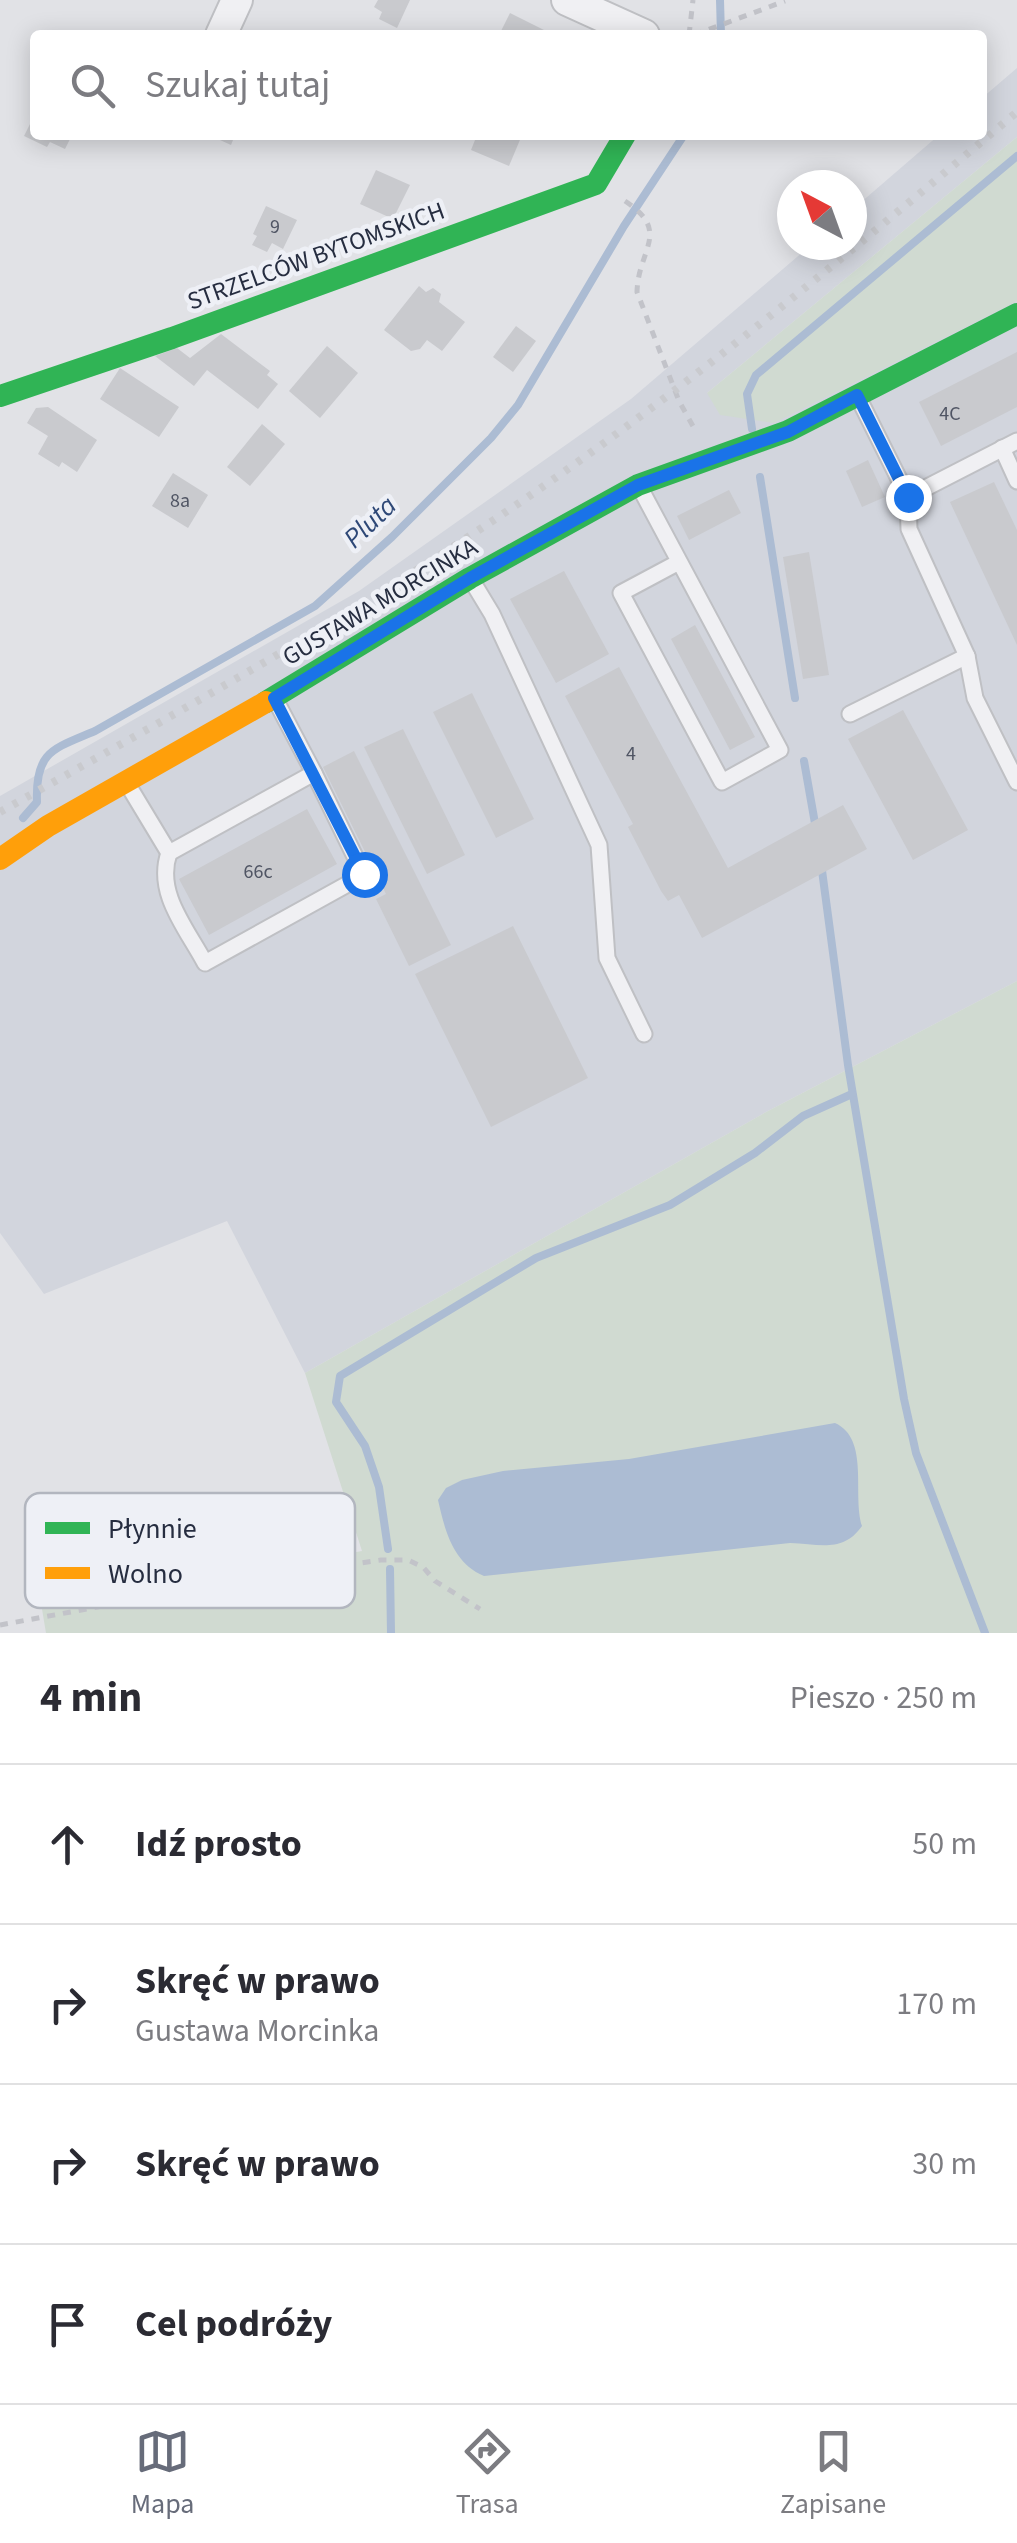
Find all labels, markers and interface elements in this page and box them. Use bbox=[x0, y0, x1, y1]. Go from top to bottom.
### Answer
search box bbox=[30, 30, 987, 140]
icon: search bbox=[65, 58, 120, 113]
text: Szukaj tutaj bbox=[145, 58, 330, 112]
north arrow bbox=[777, 170, 867, 260]
street label: STRZELCÓW BYTOMSKICH bbox=[182, 193, 450, 319]
house number: 9 bbox=[270, 213, 280, 241]
house number: 4C bbox=[939, 400, 961, 428]
route end bbox=[886, 475, 932, 521]
house number: 8a bbox=[170, 487, 190, 515]
water label: Pluta bbox=[334, 487, 406, 557]
street label: GUSTAWA MORCINKA bbox=[276, 529, 485, 675]
house number: 4 bbox=[626, 740, 636, 768]
route start bbox=[342, 852, 388, 898]
house number: 66c bbox=[244, 858, 273, 886]
legend bbox=[25, 1493, 355, 1608]
text: Płynnie bbox=[108, 1509, 197, 1549]
text: Wolno bbox=[108, 1554, 183, 1594]
text: 4 min bbox=[40, 1668, 142, 1728]
text: Pieszo · 250 m bbox=[790, 1675, 977, 1721]
icon: ahead bbox=[40, 1817, 95, 1872]
text: Idź prosto bbox=[135, 1817, 302, 1871]
text: 50 m bbox=[912, 1821, 977, 1867]
text: Skręć w prawo bbox=[135, 1954, 380, 2008]
icon: right bbox=[40, 1977, 95, 2032]
text: 170 m bbox=[896, 1981, 977, 2027]
text: Gustawa Morcinka bbox=[135, 2008, 379, 2054]
icon: right bbox=[40, 2137, 95, 2192]
text: Skręć w prawo bbox=[135, 2137, 380, 2191]
text: 30 m bbox=[912, 2141, 977, 2187]
icon: arrive bbox=[40, 2297, 95, 2352]
text: Cel podróży bbox=[135, 2297, 332, 2351]
tab: Mapa bbox=[131, 2424, 194, 2524]
tab: Trasa bbox=[456, 2424, 519, 2524]
tab: Zapisane bbox=[780, 2424, 886, 2524]

